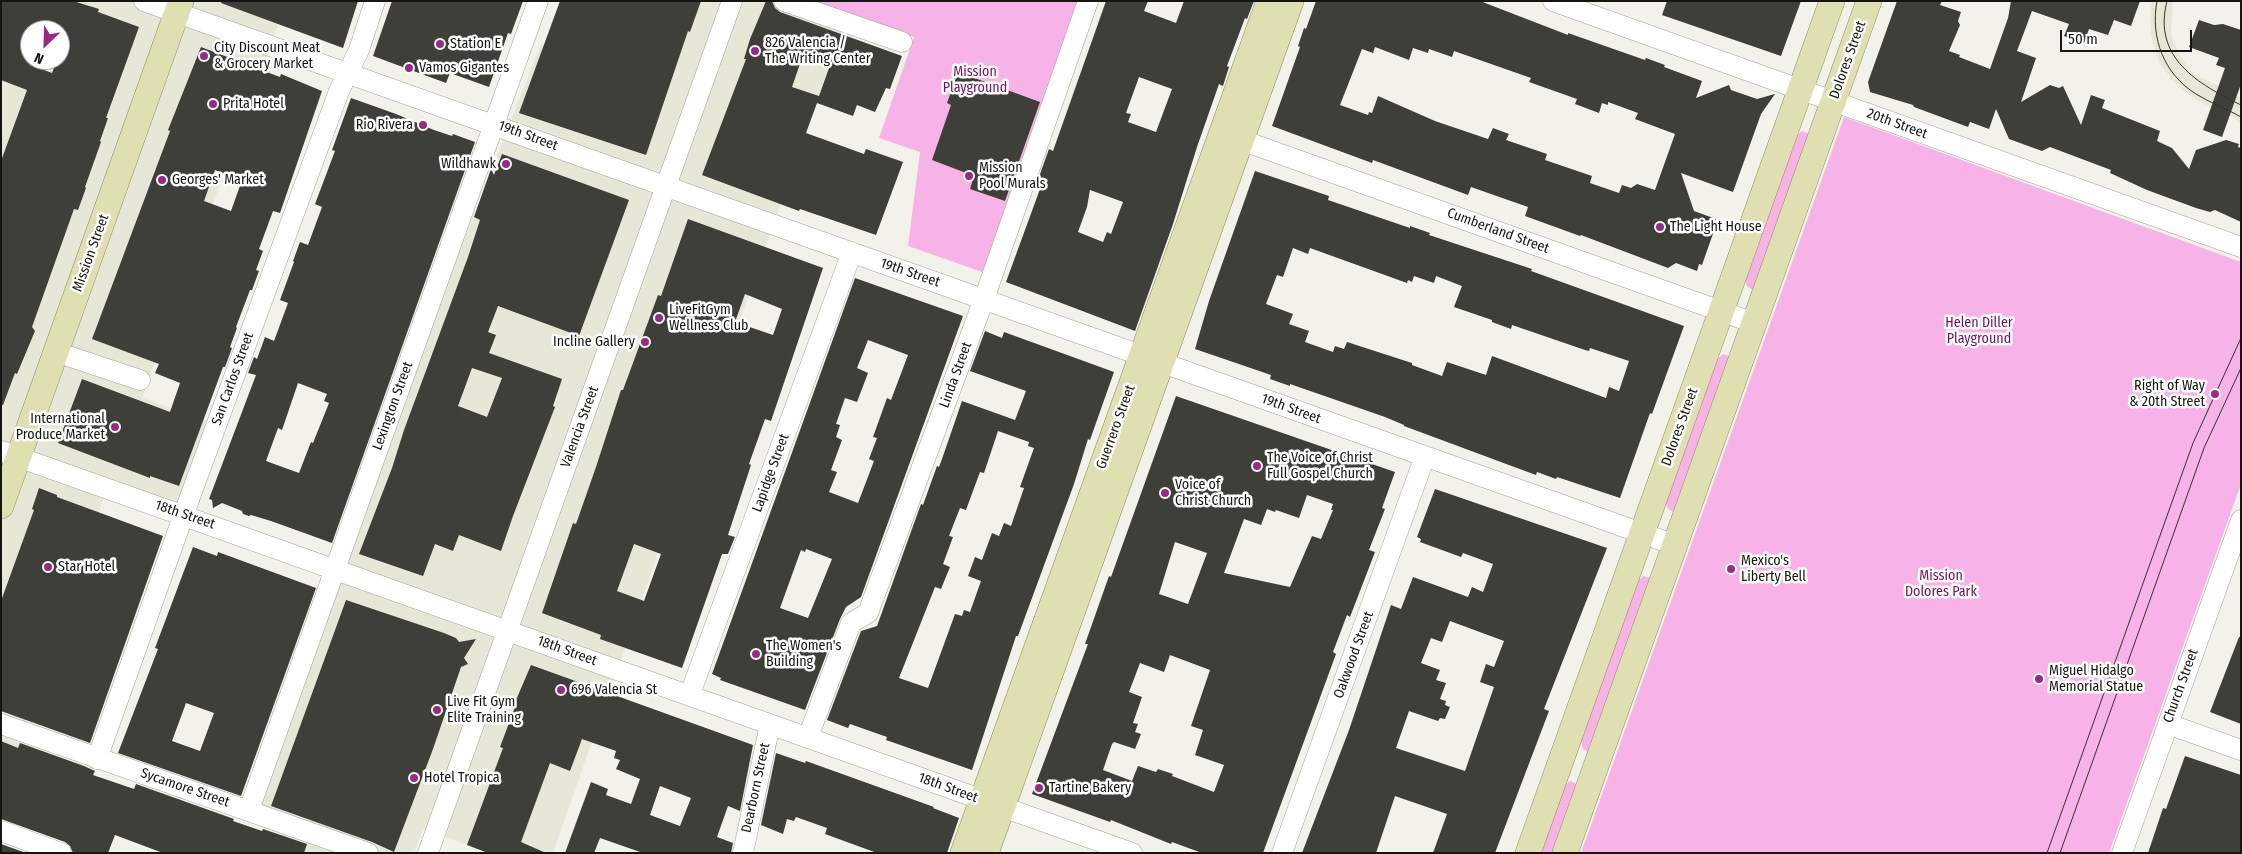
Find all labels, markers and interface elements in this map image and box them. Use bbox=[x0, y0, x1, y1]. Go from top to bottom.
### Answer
street label: Dolores Street bbox=[1826, 19, 1870, 101]
north arrow bbox=[20, 20, 70, 70]
scale bar bbox=[2062, 20, 2194, 52]
text: 50 m bbox=[2068, 30, 2098, 48]
place label: 826 Valencia / The Writing Center bbox=[765, 35, 871, 68]
place label: Station E bbox=[450, 36, 501, 52]
marker: Station E bbox=[434, 38, 446, 50]
place label: City Discount Meat & Grocery Market bbox=[214, 40, 320, 72]
marker: 826 Valencia / The Writing Center bbox=[749, 45, 761, 57]
text: N bbox=[32, 49, 46, 68]
marker: City Discount Meat & Grocery Market bbox=[198, 50, 210, 62]
place label: Vamos Gigantes bbox=[419, 60, 509, 76]
marker: Vamos Gigantes bbox=[403, 62, 415, 74]
park label: Mission Playground bbox=[943, 64, 1007, 96]
place label: Prita Hotel bbox=[223, 96, 284, 112]
marker: Prita Hotel bbox=[207, 98, 219, 110]
street label: 20th Street bbox=[1864, 105, 1930, 143]
place label: Rio Rivera bbox=[356, 117, 413, 133]
street label: 19th Street bbox=[496, 118, 560, 154]
marker: Rio Rivera bbox=[417, 119, 429, 131]
place label: Wildhawk bbox=[441, 156, 496, 172]
marker: Wildhawk bbox=[500, 158, 512, 170]
place label: Mission Pool Murals bbox=[979, 160, 1046, 192]
marker: Mission Pool Murals bbox=[963, 170, 975, 182]
place label: Georges' Market bbox=[172, 172, 264, 188]
marker: Georges' Market bbox=[156, 174, 168, 186]
street label: Cumberland Street bbox=[1445, 205, 1551, 257]
street label: Mission Street bbox=[69, 212, 113, 294]
place label: The Light House bbox=[1670, 219, 1762, 235]
marker: The Light House bbox=[1654, 221, 1666, 233]
street label: 19th Street bbox=[878, 255, 942, 291]
place label: LiveFitGym Wellness Club bbox=[669, 302, 748, 334]
marker: LiveFitGym Wellness Club bbox=[653, 312, 665, 324]
park label: Helen Diller Playground bbox=[1945, 315, 2013, 348]
street label: San Carlos Street bbox=[208, 330, 258, 428]
place label: Incline Gallery bbox=[553, 334, 635, 350]
marker: Incline Gallery bbox=[639, 336, 651, 348]
street label: Linda Street bbox=[936, 340, 976, 410]
street label: Lexington Street bbox=[369, 359, 417, 453]
place label: Right of Way & 20th Street bbox=[2129, 378, 2205, 411]
street label: Guerrero Street bbox=[1093, 383, 1139, 471]
street label: Valencia Street bbox=[558, 384, 602, 470]
street label: Dolores Street bbox=[1658, 386, 1702, 468]
marker: Right of Way & 20th Street bbox=[2209, 388, 2221, 400]
street label: 19th Street bbox=[1259, 391, 1323, 427]
place label: International Produce Market bbox=[16, 411, 105, 444]
marker: International Produce Market bbox=[109, 421, 121, 433]
street label: Lapidge Street bbox=[749, 431, 793, 515]
place label: The Voice of Christ Full Gospel Church bbox=[1267, 450, 1373, 482]
marker: The Voice of Christ Full Gospel Church bbox=[1251, 460, 1263, 472]
place label: Voice of Christ Church bbox=[1175, 477, 1251, 510]
marker: Voice of Christ Church bbox=[1159, 487, 1171, 499]
street label: 18th Street bbox=[153, 497, 217, 533]
place label: Mexico's Liberty Bell bbox=[1741, 553, 1806, 586]
place label: Star Hotel bbox=[58, 559, 115, 575]
marker: Star Hotel bbox=[42, 561, 54, 573]
marker: Mexico's Liberty Bell bbox=[1725, 563, 1737, 575]
park label: Mission Dolores Park bbox=[1905, 568, 1977, 600]
street label: Oakwood Street bbox=[1331, 609, 1377, 701]
street label: 18th Street bbox=[535, 632, 599, 670]
place label: The Women's Building bbox=[766, 638, 841, 670]
street label: Church Street bbox=[2160, 647, 2202, 725]
marker: The Women's Building bbox=[750, 648, 762, 660]
place label: Miguel Hidalgo Memorial Statue bbox=[2049, 663, 2143, 696]
marker: Miguel Hidalgo Memorial Statue bbox=[2033, 673, 2045, 685]
place label: 696 Valencia St bbox=[571, 682, 657, 698]
marker: 696 Valencia St bbox=[555, 684, 567, 696]
place label: Live Fit Gym Elite Training bbox=[447, 694, 521, 726]
marker: Live Fit Gym Elite Training bbox=[431, 704, 443, 716]
street label: Dearborn Street bbox=[738, 742, 774, 834]
street label: Sycamore Street bbox=[138, 765, 232, 811]
street label: 18th Street bbox=[916, 769, 980, 807]
place label: Hotel Tropica bbox=[424, 770, 500, 786]
marker: Hotel Tropica bbox=[408, 772, 420, 784]
place label: Tartine Bakery bbox=[1049, 780, 1131, 796]
marker: Tartine Bakery bbox=[1033, 782, 1045, 794]

